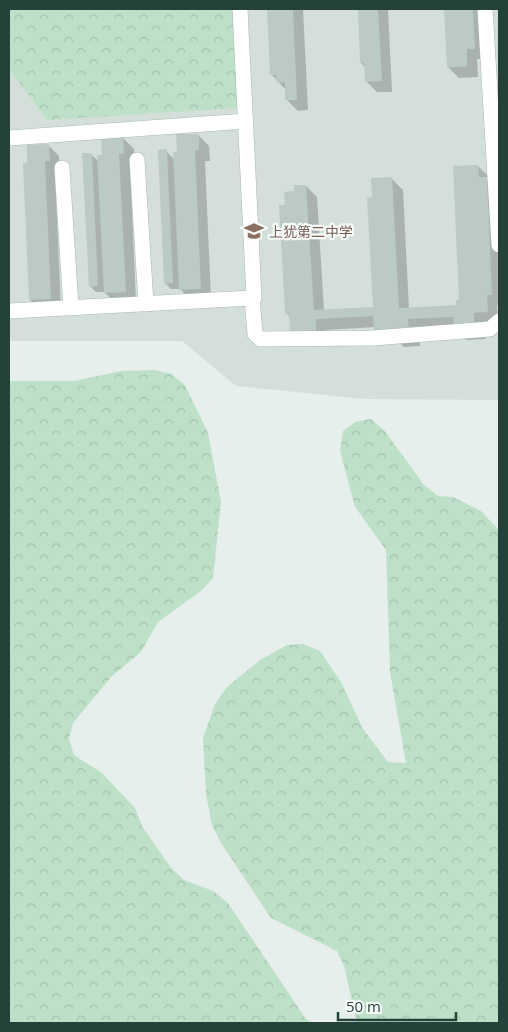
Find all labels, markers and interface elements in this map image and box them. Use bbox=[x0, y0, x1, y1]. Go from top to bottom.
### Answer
school or university icon: 上犹第二中学 bbox=[243, 220, 265, 242]
place label: 上犹第二中学 bbox=[269, 222, 353, 241]
scale bar bbox=[338, 990, 456, 1022]
text: 50 m bbox=[346, 996, 381, 1016]

